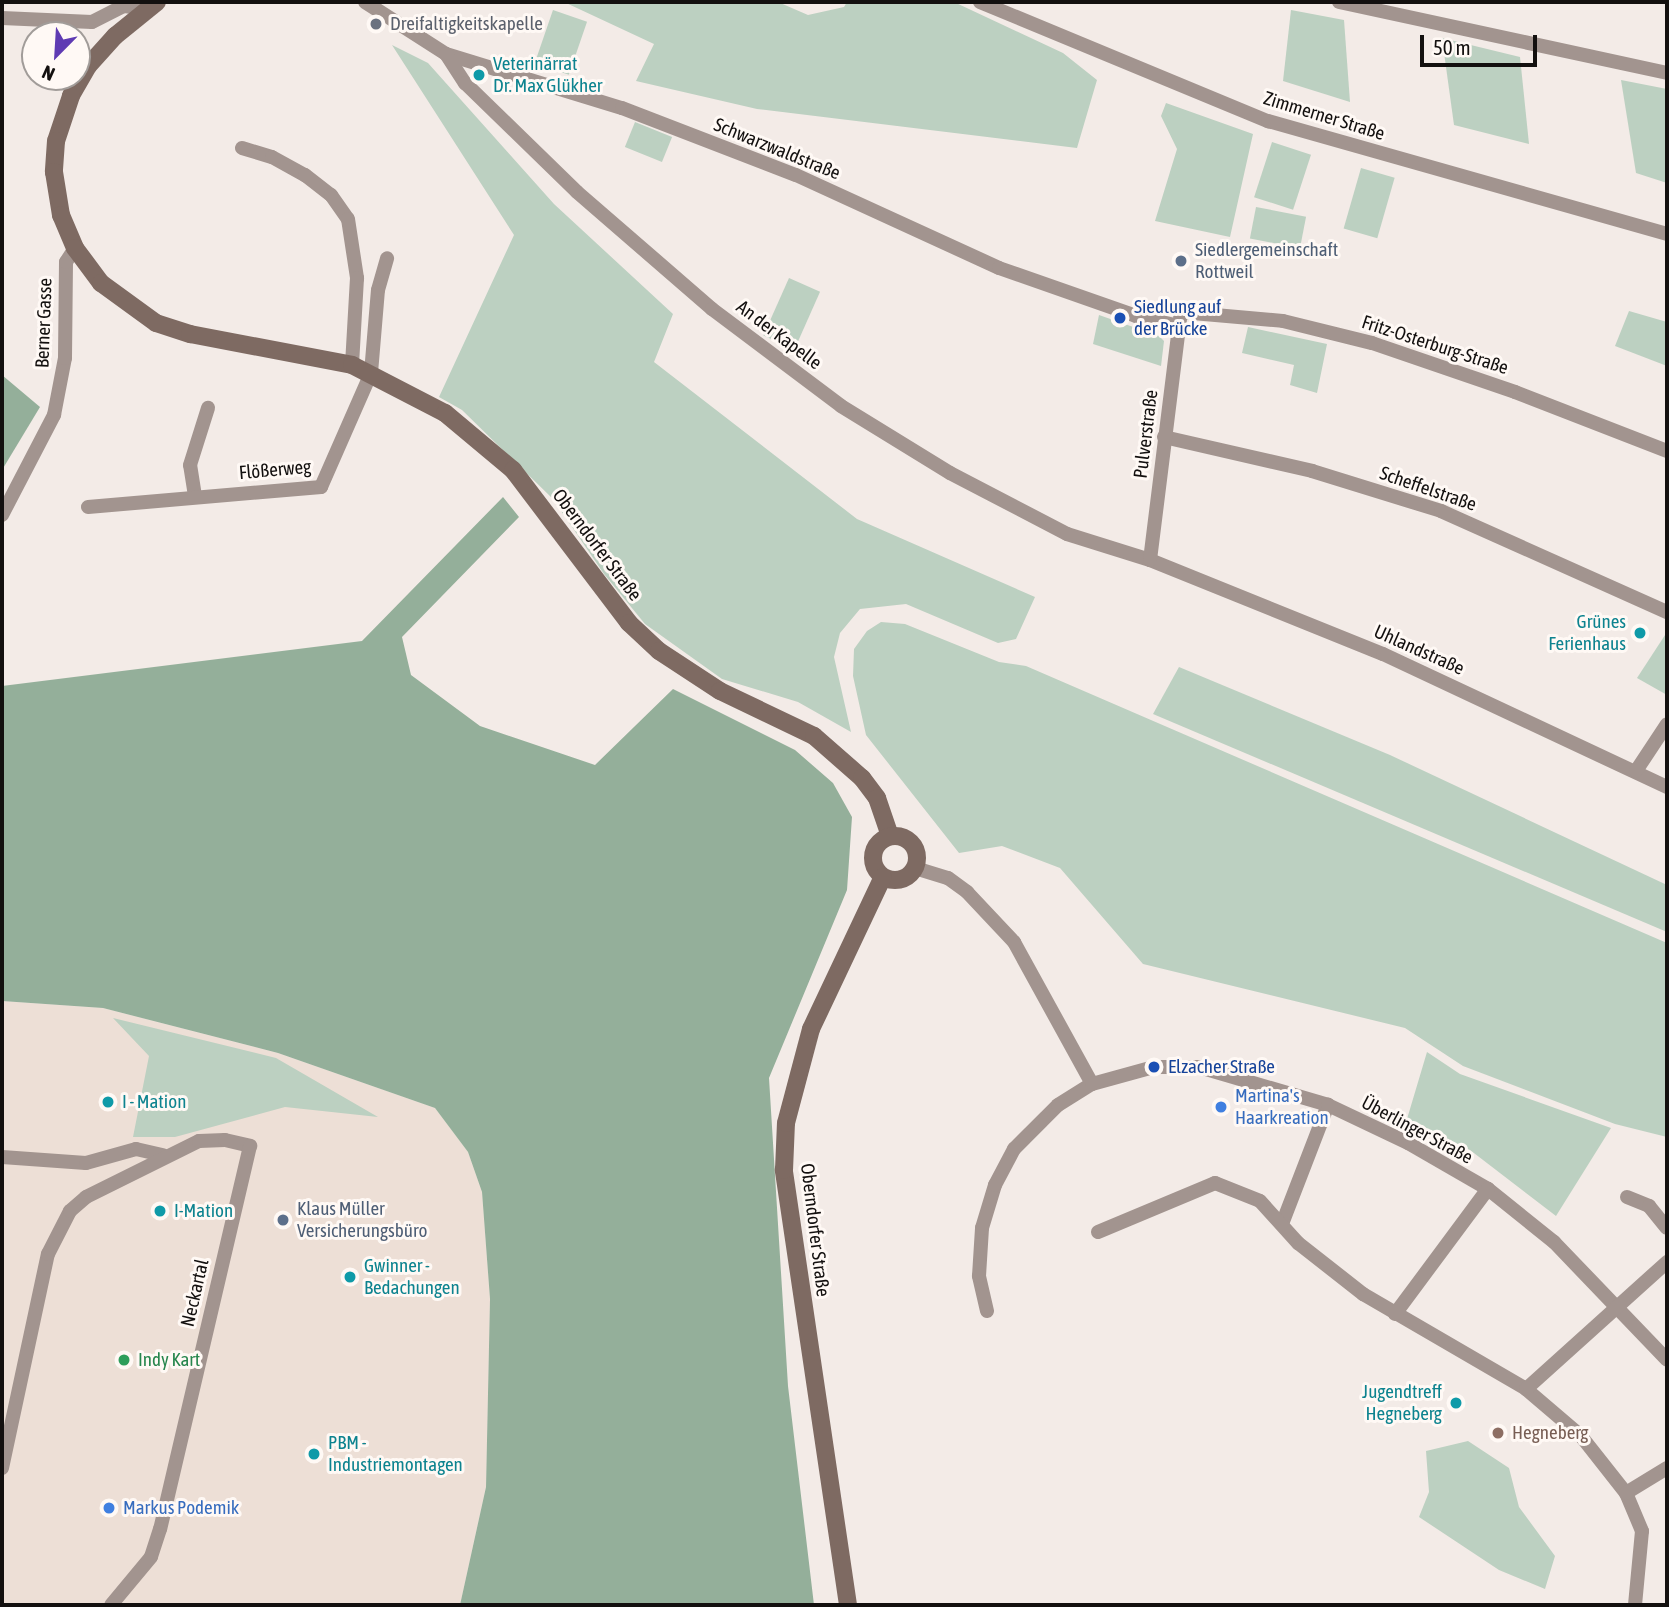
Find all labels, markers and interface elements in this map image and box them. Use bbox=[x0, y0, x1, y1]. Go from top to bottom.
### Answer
place label: Dreifaltigkeitskapelle bbox=[390, 13, 543, 35]
marker: Dreifaltigkeitskapelle bbox=[368, 16, 384, 32]
north arrow bbox=[21, 21, 91, 91]
scale bar bbox=[1424, 21, 1541, 65]
text: 50 m bbox=[1433, 35, 1471, 59]
place label: Veterinärrat Dr. Max Glükher bbox=[493, 53, 602, 97]
text: N bbox=[39, 61, 58, 86]
marker: Veterinärrat Dr. Max Glükher bbox=[471, 67, 487, 83]
street label: Zimmerner Straße bbox=[1261, 87, 1387, 145]
street label: Schwarzwaldstraße bbox=[710, 113, 844, 185]
place label: Siedlergemeinschaft Rottweil bbox=[1195, 239, 1338, 283]
marker: Siedlergemeinschaft Rottweil bbox=[1173, 253, 1189, 269]
street label: Berner Gasse bbox=[31, 278, 57, 368]
street label: An der Kapelle bbox=[732, 296, 826, 374]
place label: Siedlung auf der Brücke bbox=[1134, 296, 1221, 340]
marker: Siedlung auf der Brücke bbox=[1112, 310, 1128, 326]
street label: Fritz-Osterburg-Straße bbox=[1359, 311, 1511, 379]
street label: Pulverstraße bbox=[1129, 388, 1163, 480]
street label: Flößerweg bbox=[238, 455, 312, 485]
street label: Scheffelstraße bbox=[1377, 462, 1479, 516]
street label: Oberndorfer Straße bbox=[548, 485, 646, 605]
place label: Grünes Ferienhaus bbox=[1548, 611, 1626, 655]
street label: Uhlandstraße bbox=[1370, 620, 1468, 680]
marker: Grünes Ferienhaus bbox=[1632, 625, 1648, 641]
place label: Elzacher Straße bbox=[1168, 1056, 1275, 1078]
marker: Elzacher Straße bbox=[1146, 1059, 1162, 1075]
place label: Martina's Haarkreation bbox=[1235, 1085, 1329, 1129]
place label: I - Mation bbox=[122, 1091, 186, 1113]
street label: Überlinger Straße bbox=[1357, 1091, 1477, 1169]
marker: I - Mation bbox=[100, 1094, 116, 1110]
marker: Martina's Haarkreation bbox=[1213, 1099, 1229, 1115]
street label: Oberndorfer Straße bbox=[796, 1162, 834, 1298]
place label: Klaus Müller Versicherungsbüro bbox=[297, 1198, 428, 1242]
place label: I-Mation bbox=[174, 1200, 233, 1222]
marker: I-Mation bbox=[152, 1203, 168, 1219]
marker: Klaus Müller Versicherungsbüro bbox=[275, 1212, 291, 1228]
place label: Gwinner - Bedachungen bbox=[364, 1255, 460, 1299]
street label: Neckartal bbox=[176, 1257, 214, 1329]
marker: Gwinner - Bedachungen bbox=[342, 1269, 358, 1285]
place label: Indy Kart bbox=[138, 1349, 200, 1371]
marker: Indy Kart bbox=[116, 1352, 132, 1368]
place label: Jugendtreff Hegneberg bbox=[1362, 1381, 1442, 1425]
marker: Jugendtreff Hegneberg bbox=[1448, 1395, 1464, 1411]
place label: Hegneberg bbox=[1512, 1422, 1589, 1444]
marker: Hegneberg bbox=[1490, 1425, 1506, 1441]
place label: PBM - Industriemontagen bbox=[328, 1432, 463, 1476]
marker: PBM - Industriemontagen bbox=[306, 1446, 322, 1462]
place label: Markus Podemik bbox=[123, 1497, 239, 1519]
marker: Markus Podemik bbox=[101, 1500, 117, 1516]

